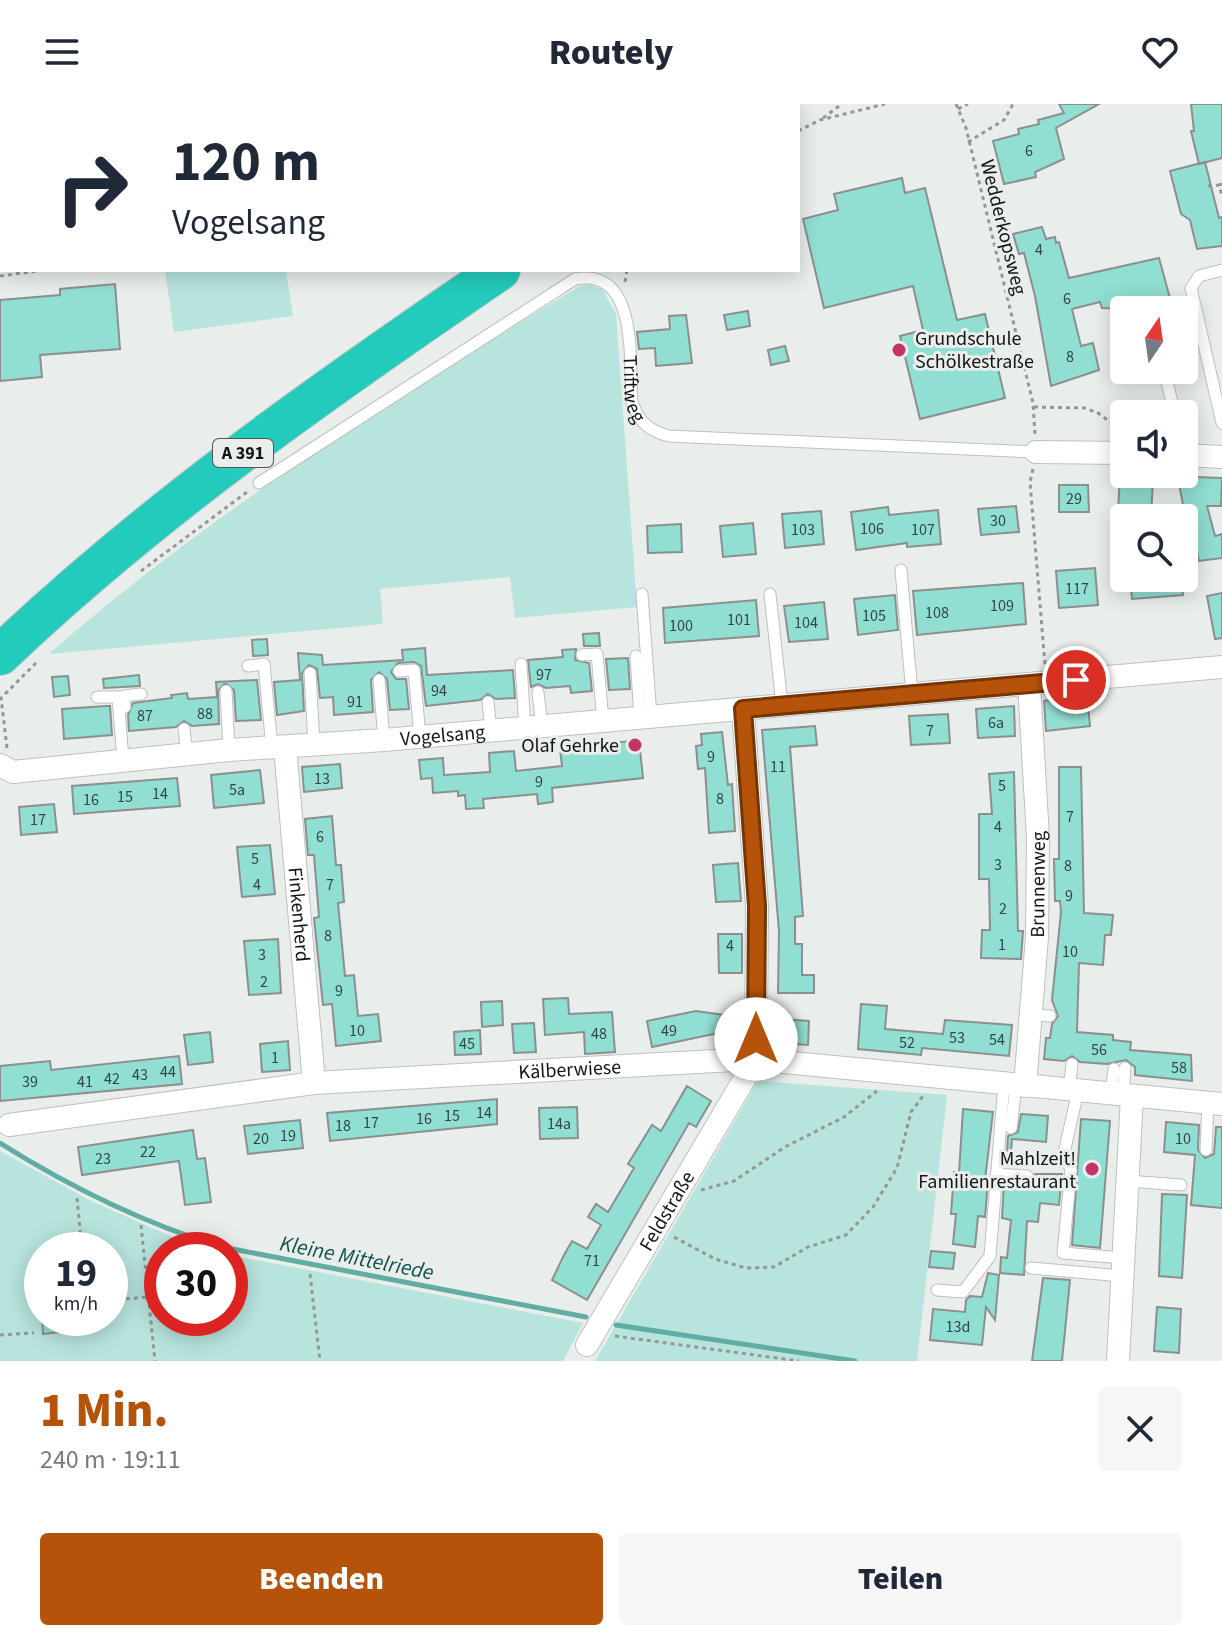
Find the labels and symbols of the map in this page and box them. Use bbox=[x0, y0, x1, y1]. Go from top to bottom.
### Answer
house number: 6 bbox=[1025, 140, 1033, 162]
street label: Wedderkopsweg bbox=[973, 157, 1033, 298]
house number: 4 bbox=[1035, 239, 1043, 261]
house number: 6 bbox=[1063, 288, 1071, 310]
north arrow bbox=[1110, 296, 1198, 384]
place label: Grundschule Schölkestraße bbox=[915, 325, 1034, 376]
marker: Grundschule Schölkestraße bbox=[890, 341, 908, 359]
house number: 8 bbox=[1066, 346, 1074, 368]
street label: Triftweg bbox=[616, 355, 652, 429]
road number: A 391 bbox=[213, 439, 273, 467]
house number: 29 bbox=[1066, 488, 1082, 510]
house number: 30 bbox=[990, 510, 1006, 532]
house number: 106 bbox=[860, 518, 884, 540]
house number: 103 bbox=[791, 519, 815, 541]
house number: 107 bbox=[911, 519, 935, 541]
house number: 117 bbox=[1065, 578, 1089, 600]
house number: 109 bbox=[990, 595, 1014, 617]
house number: 108 bbox=[925, 602, 949, 624]
house number: 105 bbox=[862, 605, 886, 627]
house number: 101 bbox=[727, 609, 751, 631]
house number: 104 bbox=[794, 612, 818, 634]
house number: 100 bbox=[669, 615, 693, 637]
pin bbox=[1042, 646, 1110, 714]
house number: 97 bbox=[536, 664, 552, 686]
house number: 94 bbox=[431, 680, 447, 702]
house number: 91 bbox=[347, 691, 363, 713]
house number: 88 bbox=[197, 703, 213, 725]
house number: 87 bbox=[137, 705, 153, 727]
house number: 6a bbox=[988, 712, 1004, 734]
street label: Vogelsang bbox=[399, 718, 486, 754]
house number: 7 bbox=[926, 720, 934, 742]
place label: Olaf Gehrke bbox=[521, 732, 619, 760]
marker: Olaf Gehrke bbox=[626, 736, 644, 754]
house number: 9 bbox=[707, 746, 715, 768]
house number: 11 bbox=[770, 756, 786, 778]
house number: 13 bbox=[314, 768, 330, 790]
house number: 9 bbox=[535, 771, 543, 793]
house number: 5 bbox=[998, 775, 1006, 797]
house number: 5a bbox=[229, 779, 245, 801]
house number: 14 bbox=[152, 783, 168, 805]
house number: 15 bbox=[117, 786, 133, 808]
house number: 8 bbox=[716, 788, 724, 810]
house number: 16 bbox=[83, 789, 99, 811]
house number: 7 bbox=[1066, 806, 1074, 828]
house number: 17 bbox=[30, 809, 46, 831]
house number: 4 bbox=[994, 816, 1002, 838]
house number: 6 bbox=[316, 826, 324, 848]
street label: Brunnenweg bbox=[1024, 830, 1053, 938]
house number: 5 bbox=[251, 848, 259, 870]
house number: 3 bbox=[994, 854, 1002, 876]
house number: 8 bbox=[1064, 855, 1072, 877]
street label: Finkenherd bbox=[280, 866, 316, 963]
house number: 4 bbox=[253, 874, 261, 896]
house number: 7 bbox=[326, 874, 334, 896]
house number: 9 bbox=[1065, 885, 1073, 907]
house number: 2 bbox=[999, 898, 1007, 920]
house number: 8 bbox=[324, 925, 332, 947]
house number: 1 bbox=[998, 934, 1006, 956]
house number: 4 bbox=[726, 935, 734, 957]
house number: 10 bbox=[1062, 941, 1078, 963]
house number: 3 bbox=[258, 944, 266, 966]
house number: 2 bbox=[260, 971, 268, 993]
house number: 9 bbox=[335, 980, 343, 1002]
position arrow bbox=[714, 997, 798, 1081]
house number: 10 bbox=[349, 1020, 365, 1042]
house number: 49 bbox=[661, 1020, 677, 1042]
house number: 48 bbox=[591, 1023, 607, 1045]
house number: 53 bbox=[949, 1027, 965, 1049]
house number: 54 bbox=[989, 1029, 1005, 1051]
house number: 52 bbox=[899, 1032, 915, 1054]
house number: 45 bbox=[459, 1033, 475, 1055]
house number: 56 bbox=[1091, 1039, 1107, 1061]
house number: 1 bbox=[271, 1047, 279, 1069]
street label: Kälberwiese bbox=[518, 1053, 622, 1087]
house number: 58 bbox=[1171, 1057, 1187, 1079]
house number: 44 bbox=[160, 1061, 176, 1083]
house number: 43 bbox=[132, 1064, 148, 1086]
house number: 42 bbox=[104, 1068, 120, 1090]
house number: 39 bbox=[22, 1071, 38, 1093]
house number: 41 bbox=[77, 1071, 93, 1093]
house number: 14 bbox=[476, 1102, 492, 1124]
house number: 15 bbox=[444, 1105, 460, 1127]
house number: 16 bbox=[416, 1108, 432, 1130]
house number: 17 bbox=[363, 1112, 379, 1134]
house number: 14a bbox=[547, 1113, 571, 1135]
house number: 18 bbox=[335, 1115, 351, 1137]
house number: 19 bbox=[280, 1125, 296, 1147]
house number: 20 bbox=[253, 1128, 269, 1150]
house number: 10 bbox=[1175, 1128, 1191, 1150]
house number: 22 bbox=[140, 1141, 156, 1163]
place label: Mahlzeit! Familienrestaurant bbox=[918, 1145, 1076, 1196]
house number: 23 bbox=[95, 1148, 111, 1170]
marker: Mahlzeit! Familienrestaurant bbox=[1083, 1160, 1101, 1178]
street label: Feldstraße bbox=[633, 1166, 702, 1256]
water label: Kleine Mittelriede bbox=[277, 1227, 437, 1289]
speed limit sign: 30 bbox=[144, 1232, 248, 1336]
house number: 71 bbox=[584, 1250, 600, 1272]
house number: 13d bbox=[946, 1316, 970, 1338]

